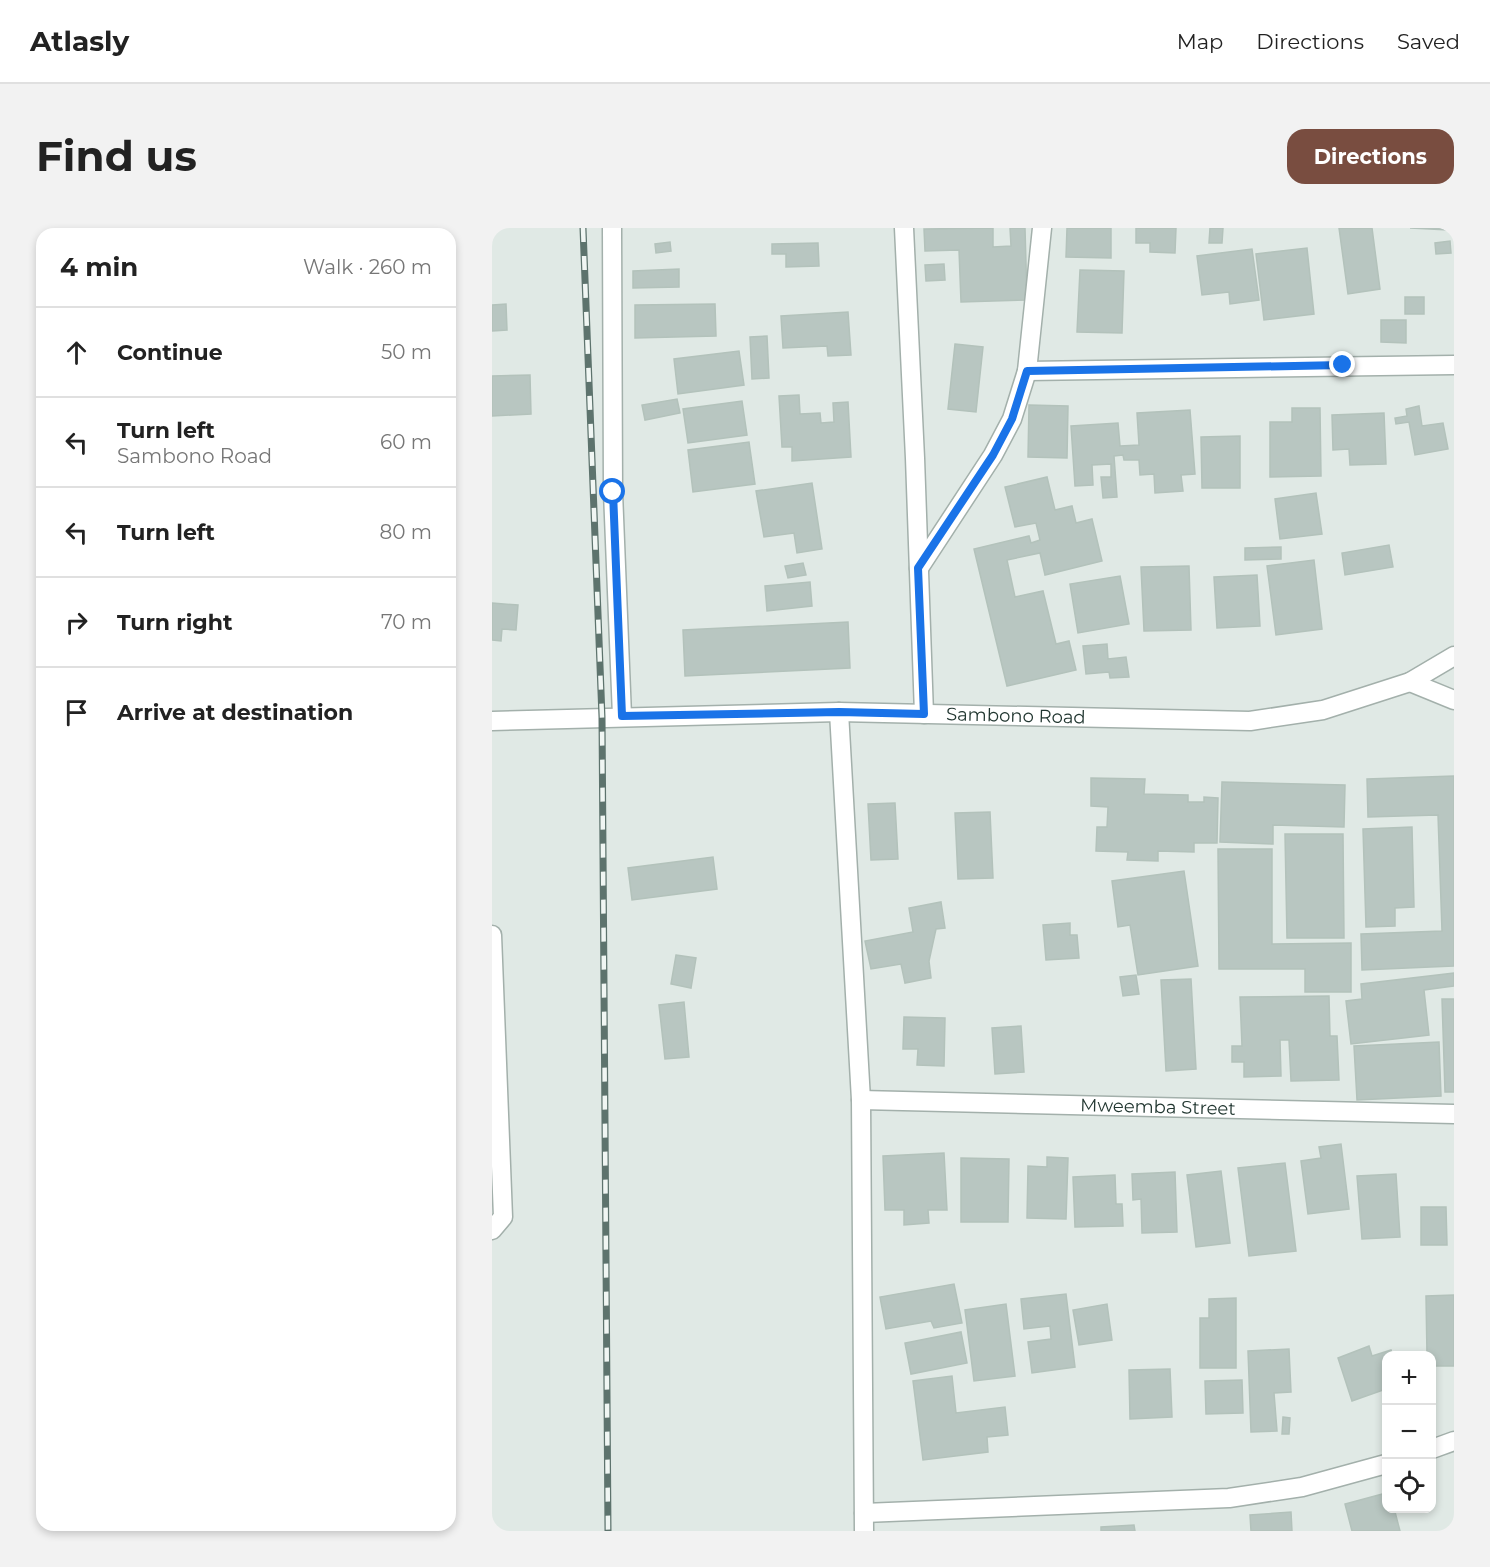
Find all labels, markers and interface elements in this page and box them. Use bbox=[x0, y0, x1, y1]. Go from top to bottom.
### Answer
text: Atlasly bbox=[30, 24, 129, 58]
text: Map bbox=[1177, 29, 1223, 54]
text: Directions bbox=[1256, 29, 1364, 54]
text: Saved bbox=[1397, 29, 1460, 54]
button: Directions bbox=[1287, 129, 1454, 184]
text: Find us bbox=[36, 130, 197, 182]
text: 4 min bbox=[60, 251, 138, 283]
text: Walk · 260 m bbox=[303, 255, 432, 279]
icon: ahead bbox=[60, 336, 93, 369]
text: Continue bbox=[117, 339, 223, 366]
text: 50 m bbox=[381, 340, 432, 364]
route end bbox=[1329, 351, 1355, 377]
text: Turn left bbox=[117, 417, 215, 444]
icon: left bbox=[60, 426, 93, 459]
text: 60 m bbox=[380, 430, 432, 454]
text: Sambono Road bbox=[117, 444, 272, 468]
route start bbox=[599, 478, 625, 504]
icon: left bbox=[60, 516, 93, 549]
text: Turn left bbox=[117, 519, 215, 546]
text: 80 m bbox=[380, 520, 432, 544]
icon: right bbox=[60, 606, 93, 639]
text: Turn right bbox=[117, 609, 232, 636]
text: 70 m bbox=[381, 610, 432, 634]
icon: arrive bbox=[60, 696, 93, 729]
text: Arrive at destination bbox=[117, 699, 353, 726]
street label: Sambono Road bbox=[946, 703, 1086, 728]
street label: Mweemba Street bbox=[1080, 1094, 1236, 1120]
map controls bbox=[1382, 1351, 1436, 1513]
button: + bbox=[1382, 1351, 1436, 1405]
button: − bbox=[1382, 1405, 1436, 1459]
button: locate bbox=[1382, 1459, 1436, 1513]

